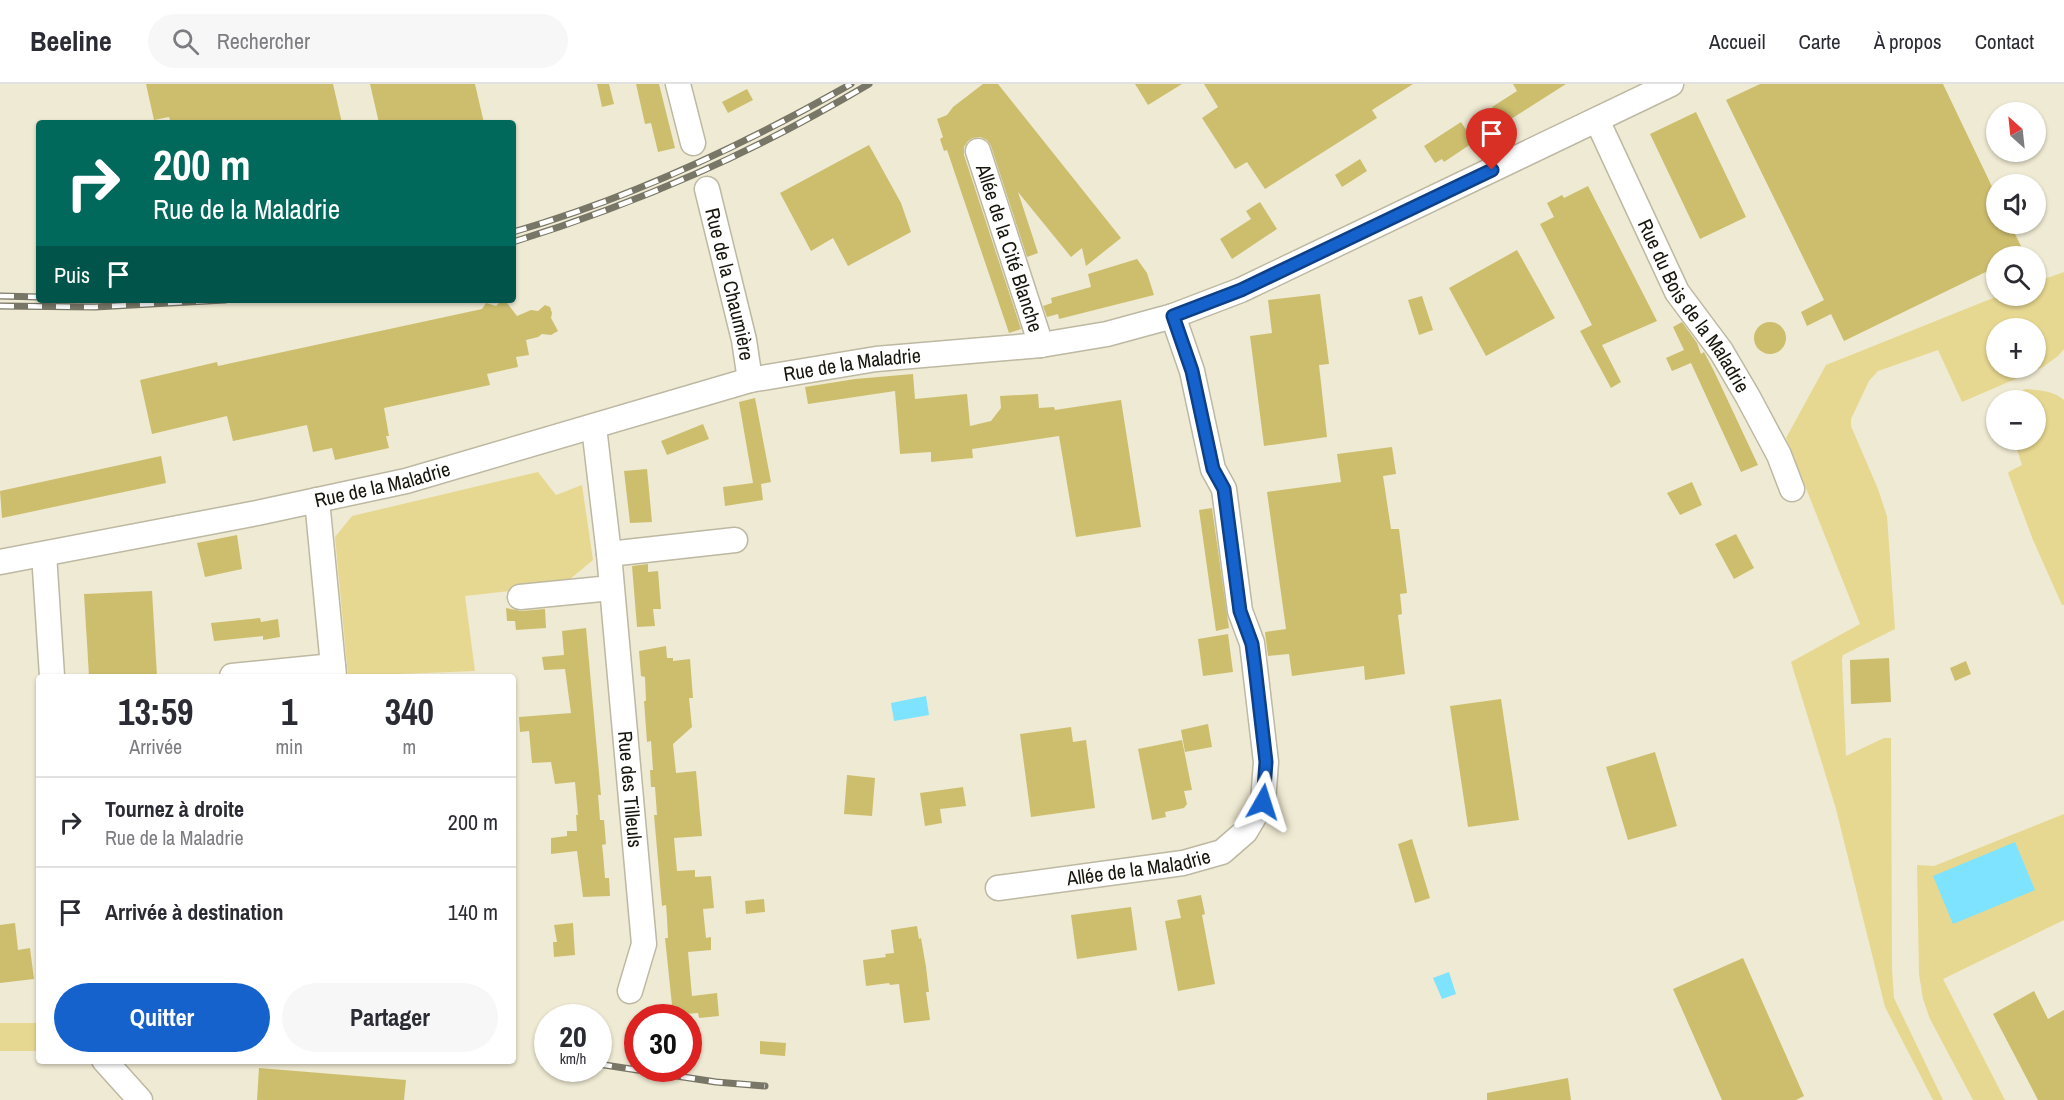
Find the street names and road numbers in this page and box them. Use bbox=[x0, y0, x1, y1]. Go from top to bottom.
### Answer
street label: Allée de la Cité Blanche bbox=[970, 159, 1050, 335]
street label: Rue de la Chaumière bbox=[699, 205, 761, 362]
street label: Rue du Bois de la Maladrie bbox=[1632, 214, 1756, 397]
street label: Rue de la Maladrie bbox=[781, 341, 922, 387]
street label: Rue de la Maladrie bbox=[312, 455, 453, 513]
street label: Rue des Tilleuls bbox=[612, 730, 649, 849]
street label: Allée de la Maladrie bbox=[1064, 842, 1213, 892]

